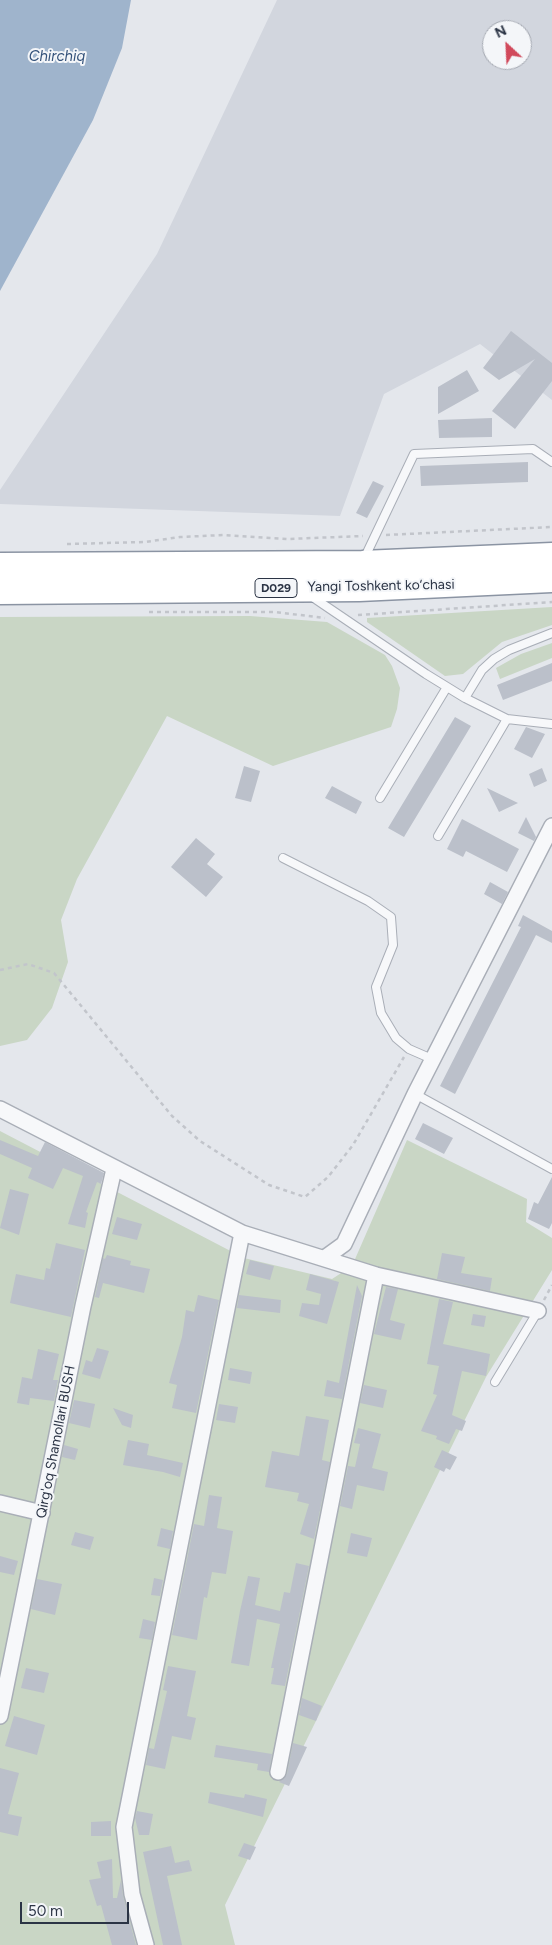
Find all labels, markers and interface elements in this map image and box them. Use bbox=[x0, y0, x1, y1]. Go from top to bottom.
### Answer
north arrow bbox=[482, 20, 532, 70]
text: N bbox=[492, 22, 509, 42]
water label: Chirchiq bbox=[29, 48, 85, 66]
street label: Yangi Toshkent ko‘chasi bbox=[307, 576, 455, 596]
road number: D029 bbox=[255, 578, 297, 598]
street label: Qirg'oq Shamollari BUSH bbox=[33, 1364, 79, 1520]
scale bar bbox=[22, 1892, 131, 1924]
text: 50 m bbox=[28, 1902, 63, 1920]

